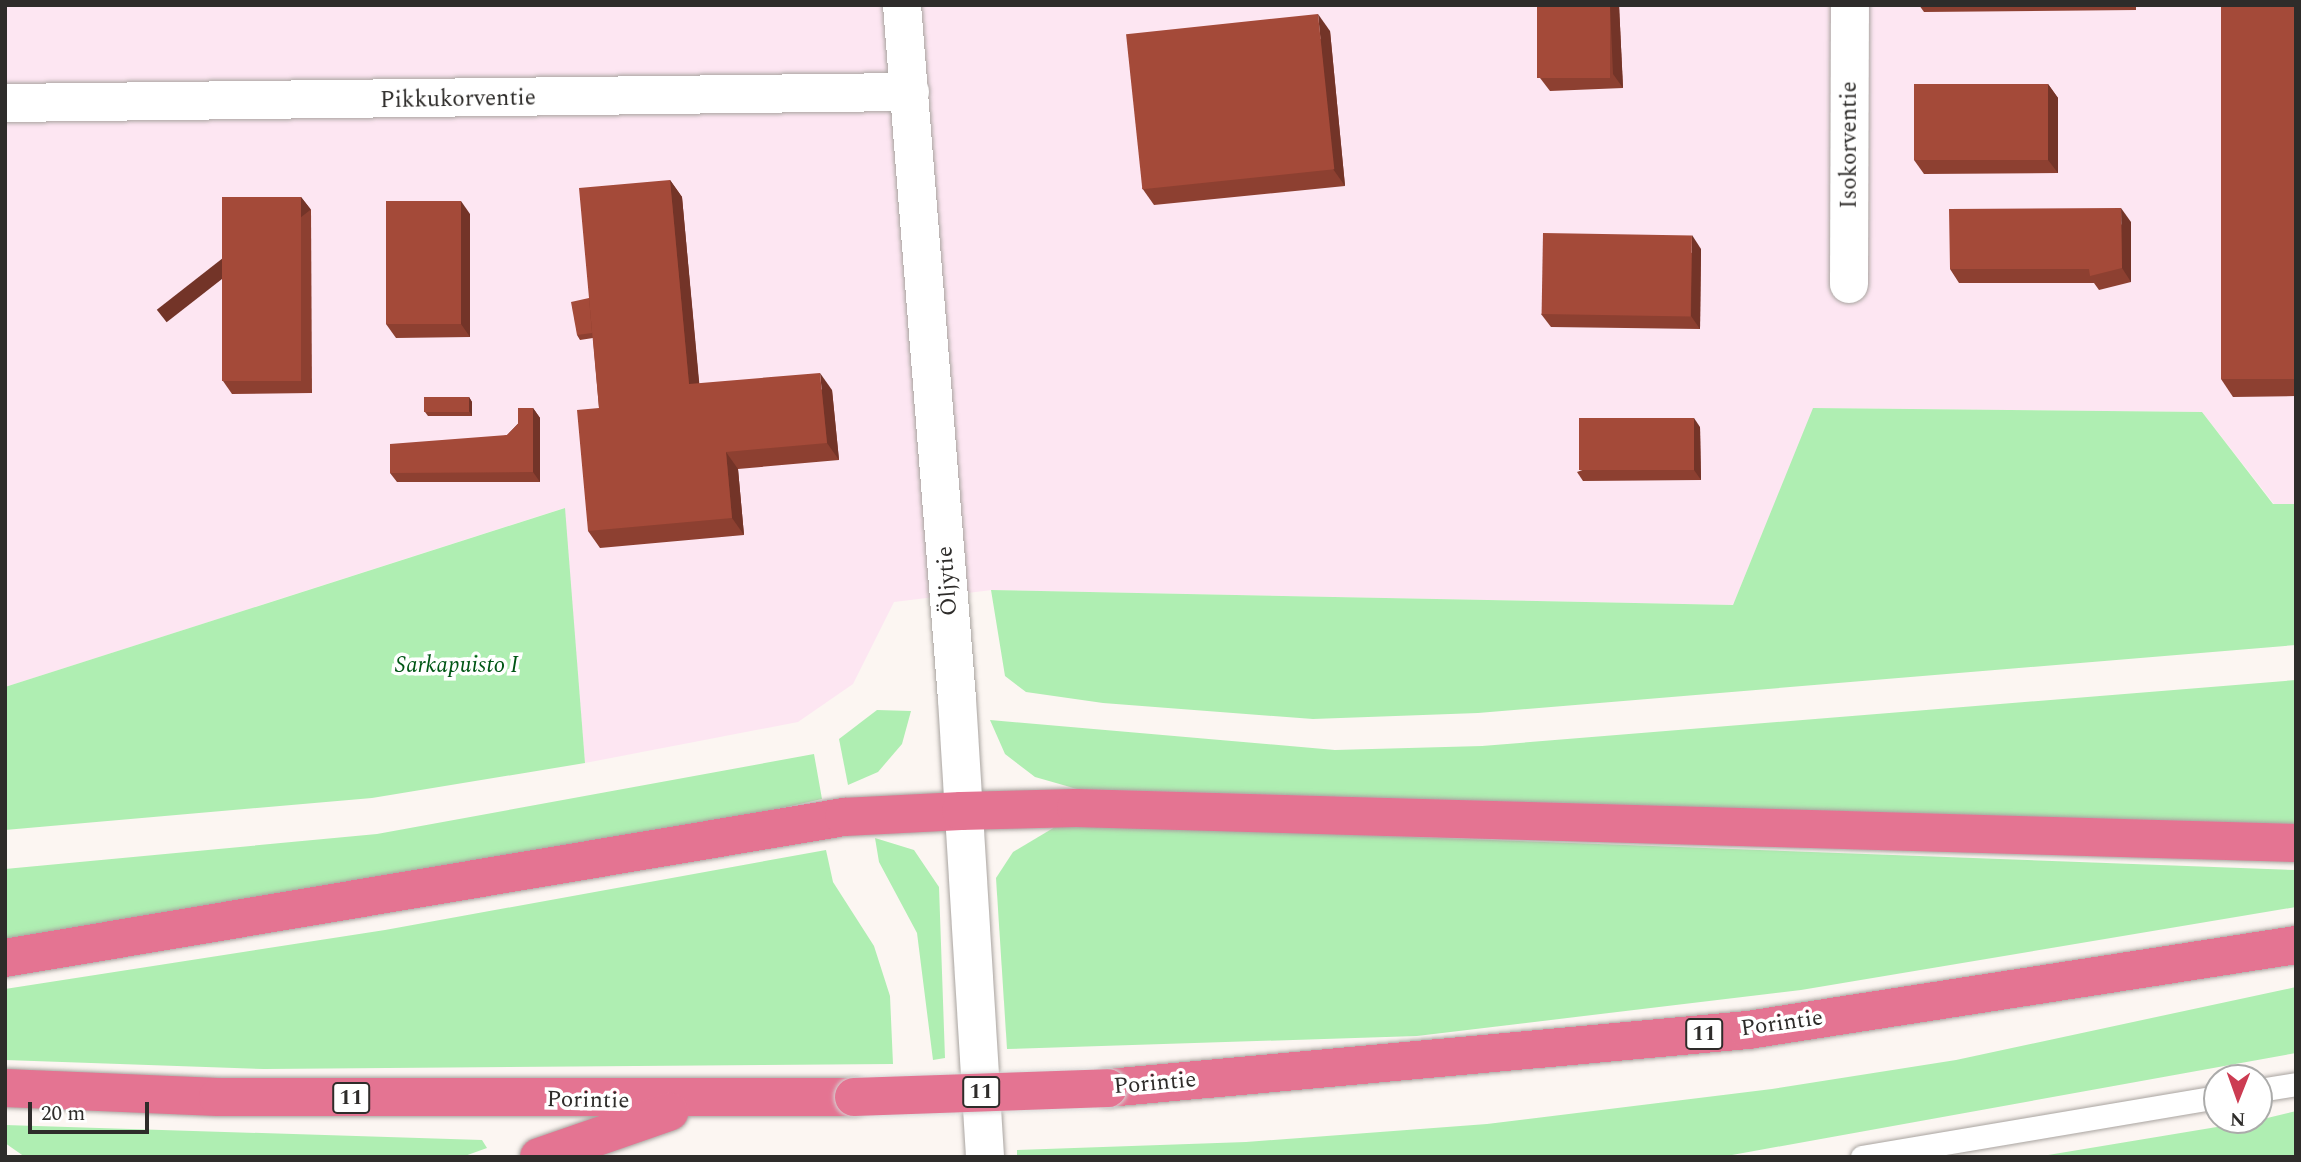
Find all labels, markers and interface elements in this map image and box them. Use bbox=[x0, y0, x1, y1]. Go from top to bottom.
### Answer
street label: Isokorventie bbox=[1836, 81, 1864, 209]
street label: Pikkukorventie bbox=[380, 85, 536, 115]
street label: Öljytie bbox=[932, 545, 964, 617]
park label: Sarkapuisto I bbox=[395, 652, 519, 680]
street label: Porintie bbox=[1739, 1005, 1825, 1043]
road number: 11 bbox=[1685, 1016, 1723, 1052]
north arrow bbox=[2203, 1064, 2273, 1134]
street label: Porintie bbox=[1113, 1067, 1197, 1101]
road number: 11 bbox=[962, 1074, 1000, 1110]
road number: 11 bbox=[332, 1080, 370, 1116]
street label: Porintie bbox=[546, 1086, 630, 1116]
scale bar bbox=[32, 1088, 152, 1132]
text: 20 m bbox=[41, 1098, 85, 1130]
text: N bbox=[2230, 1104, 2246, 1133]

